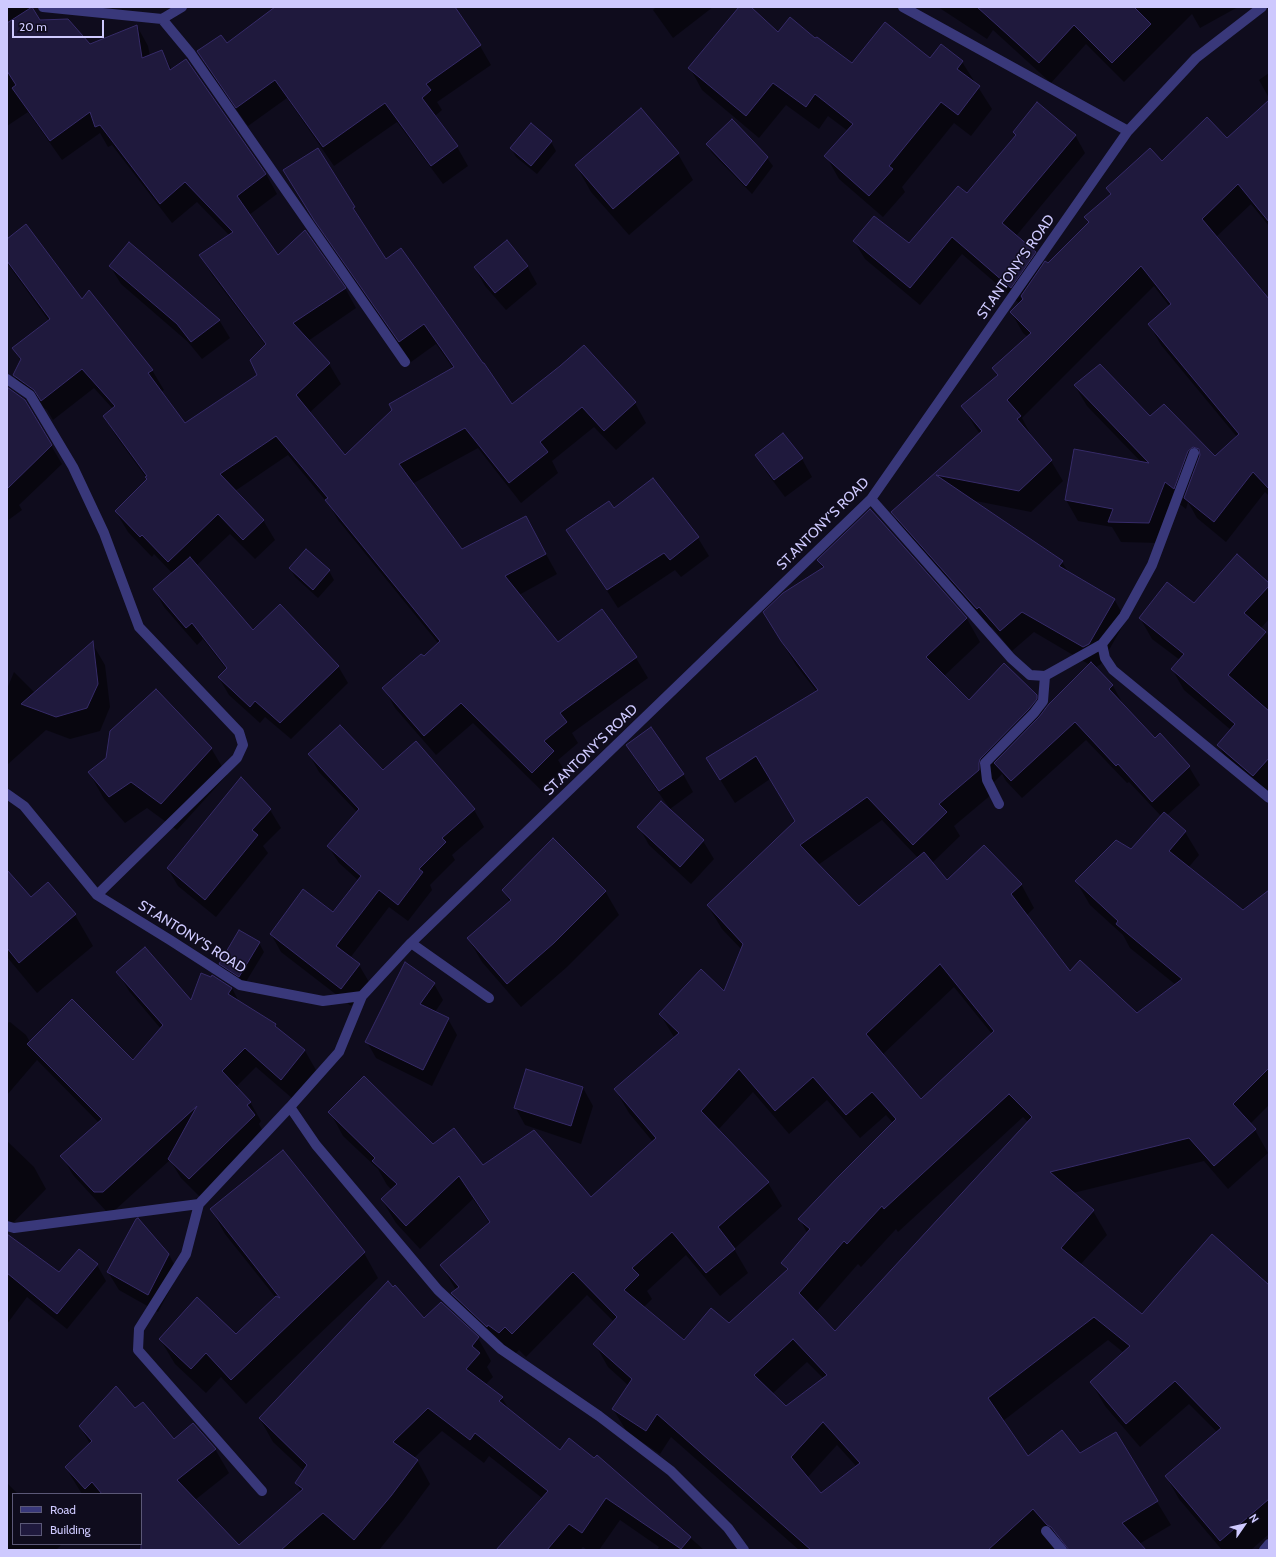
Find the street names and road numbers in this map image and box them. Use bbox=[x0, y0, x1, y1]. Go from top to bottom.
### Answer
street label: ST.ANTONY'S ROAD bbox=[974, 211, 1058, 323]
street label: ST.ANTONY'S ROAD bbox=[773, 474, 873, 574]
street label: ST.ANTONY'S ROAD bbox=[541, 701, 641, 799]
street label: ST.ANTONY'S ROAD bbox=[135, 897, 249, 977]

